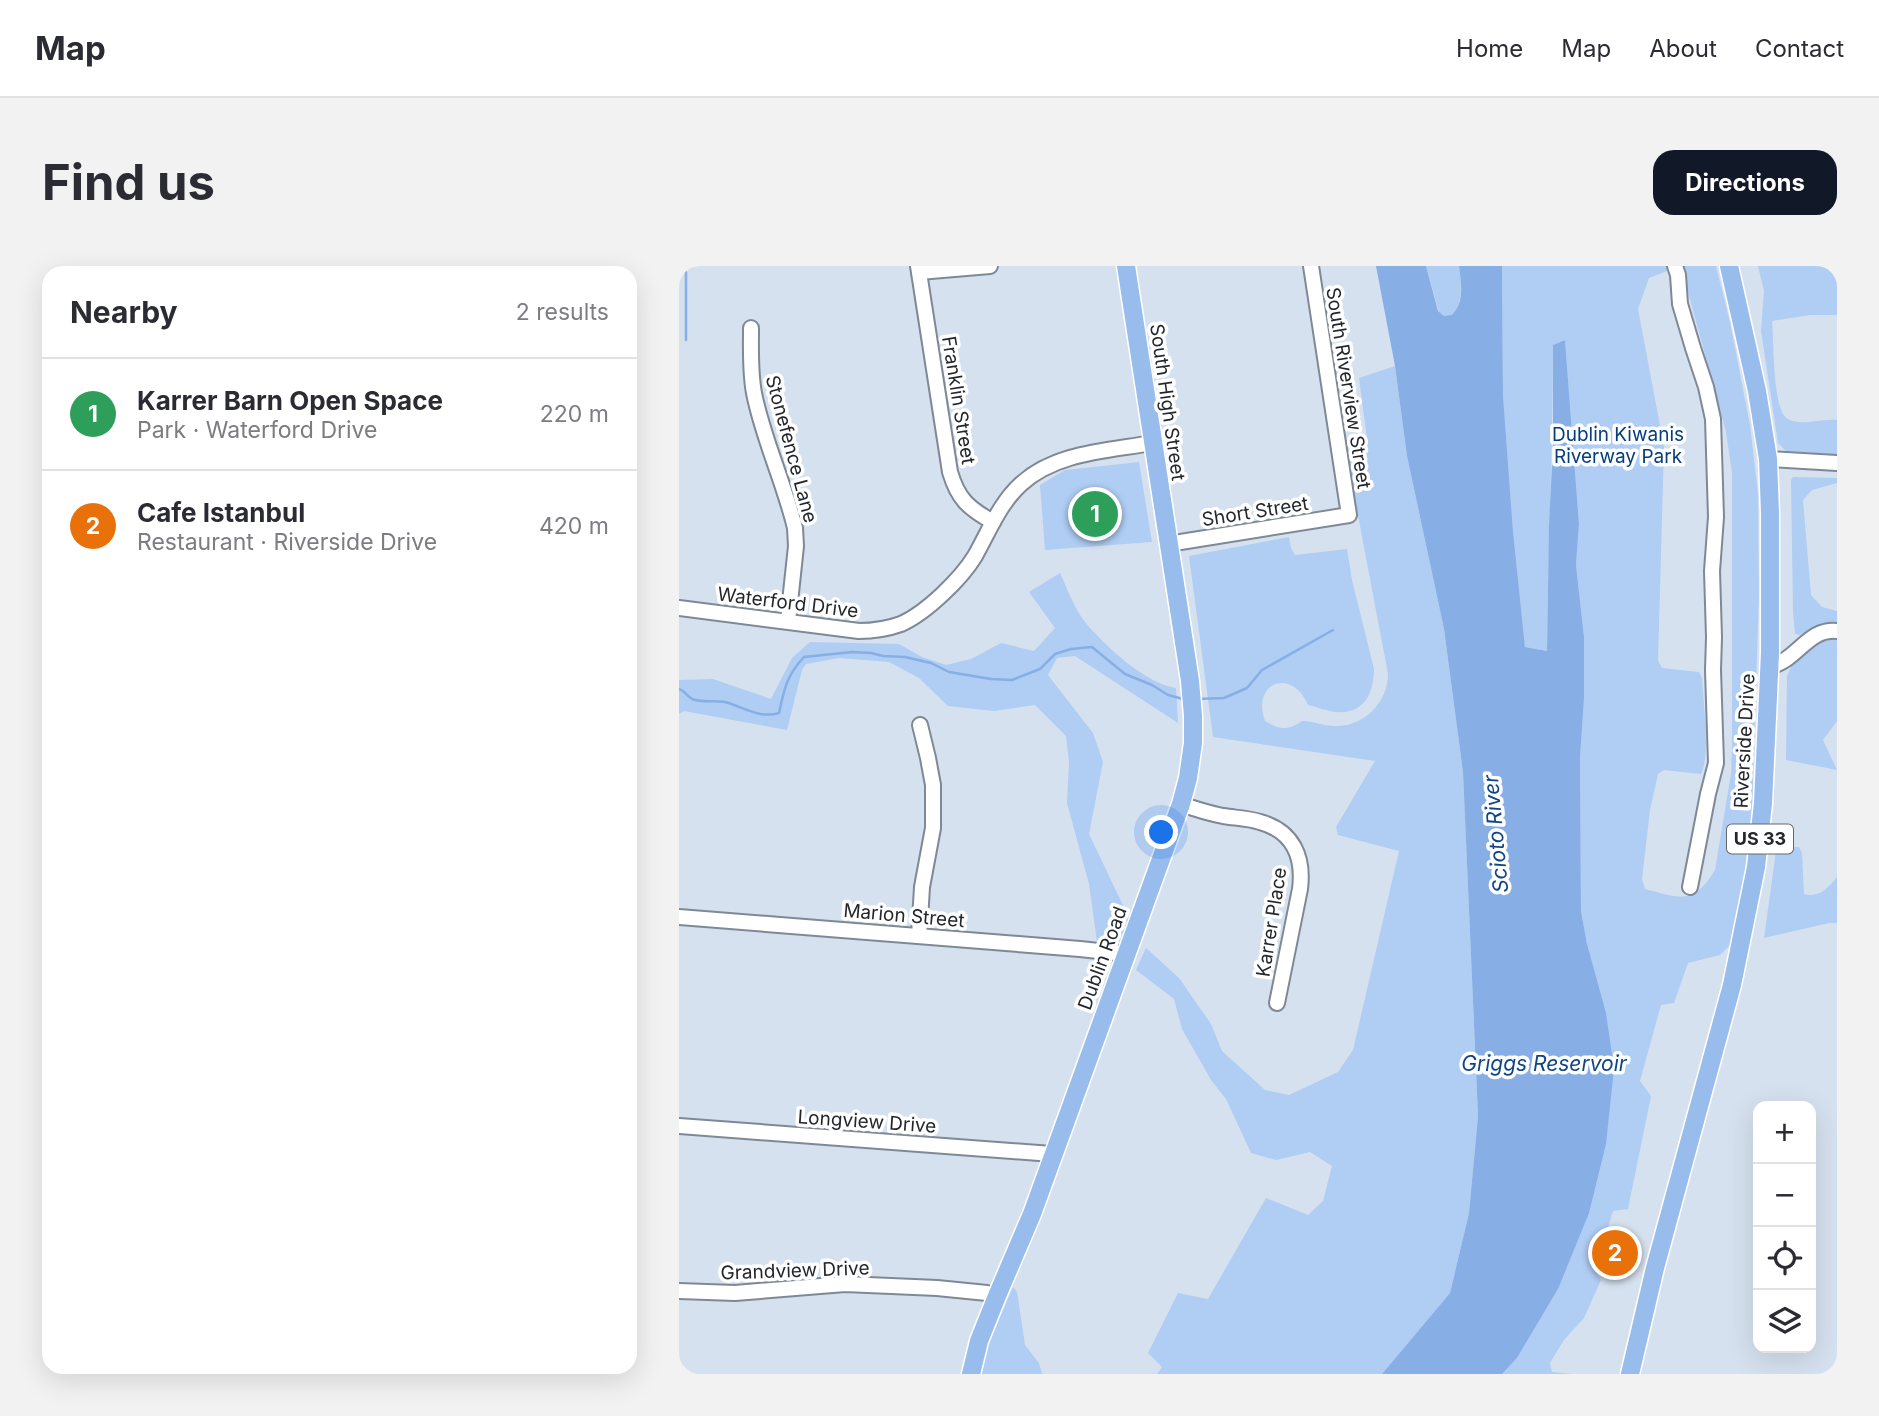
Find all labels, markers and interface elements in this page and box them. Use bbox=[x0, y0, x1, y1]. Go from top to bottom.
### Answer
text: Map bbox=[35, 28, 106, 68]
text: Home bbox=[1456, 34, 1523, 63]
text: Map bbox=[1561, 34, 1611, 63]
text: About bbox=[1649, 34, 1717, 63]
text: Contact bbox=[1755, 34, 1844, 63]
button: Directions bbox=[1653, 150, 1837, 215]
text: Find us bbox=[42, 153, 215, 212]
street label: South Riverview Street bbox=[1321, 286, 1376, 491]
text: Nearby bbox=[70, 294, 178, 330]
text: 2 results bbox=[516, 298, 609, 326]
street label: South High Street bbox=[1145, 322, 1190, 482]
street label: Franklin Street bbox=[937, 334, 980, 466]
street label: Stonefence Lane bbox=[761, 373, 822, 525]
text: Karrer Barn Open Space bbox=[137, 385, 443, 416]
text: 1 bbox=[88, 400, 98, 428]
text: 220 m bbox=[540, 400, 609, 428]
text: Park · Waterford Drive bbox=[137, 416, 377, 444]
park label: Dublin Kiwanis Riverway Park bbox=[1552, 423, 1684, 468]
pin: 1 bbox=[1072, 488, 1118, 540]
street label: Short Street bbox=[1200, 492, 1310, 531]
text: Cafe Istanbul bbox=[137, 497, 305, 528]
text: 2 bbox=[86, 512, 100, 540]
text: 420 m bbox=[539, 512, 609, 540]
text: Restaurant · Riverside Drive bbox=[137, 528, 437, 556]
street label: Waterford Drive bbox=[716, 582, 860, 623]
street label: Riverside Drive bbox=[1729, 673, 1760, 809]
water label: Scioto River bbox=[1478, 773, 1513, 894]
your location bbox=[1144, 815, 1178, 849]
road number: US 33 bbox=[1727, 824, 1793, 854]
street label: Karrer Place bbox=[1251, 866, 1292, 979]
street label: Marion Street bbox=[842, 899, 965, 932]
street label: Dublin Road bbox=[1073, 903, 1132, 1013]
water label: Griggs Reservoir bbox=[1461, 1051, 1628, 1076]
map controls bbox=[1753, 1101, 1816, 1353]
button: + bbox=[1753, 1101, 1816, 1164]
street label: Longview Drive bbox=[797, 1105, 937, 1138]
button: − bbox=[1753, 1164, 1816, 1227]
pin: 2 bbox=[1592, 1227, 1638, 1279]
button: locate bbox=[1753, 1227, 1816, 1290]
street label: Grandview Drive bbox=[720, 1256, 870, 1285]
button: layers bbox=[1753, 1290, 1816, 1353]

